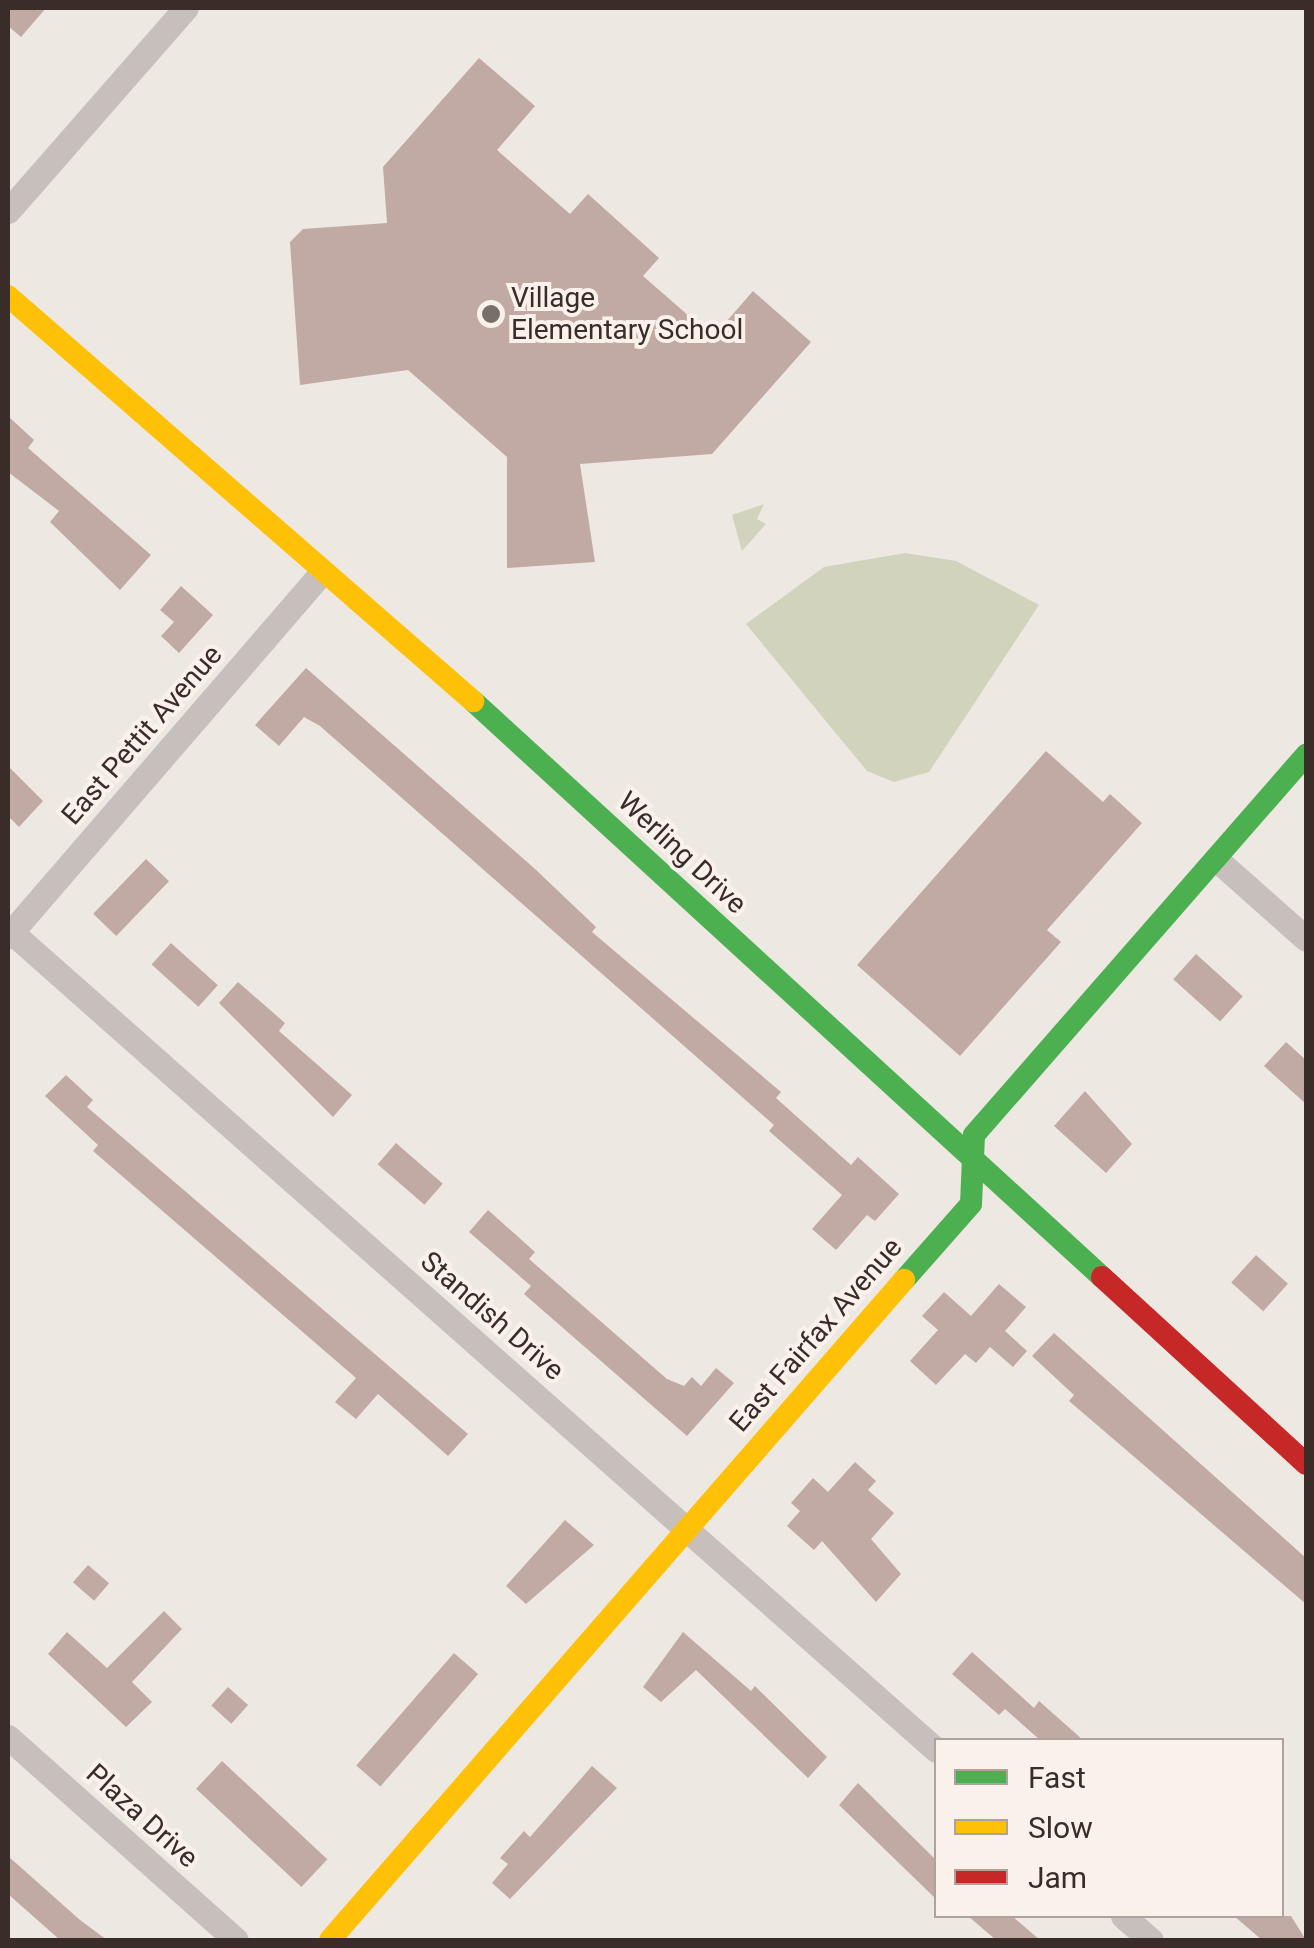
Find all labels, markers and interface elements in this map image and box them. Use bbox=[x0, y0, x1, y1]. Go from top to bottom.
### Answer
place label: Village Elementary School bbox=[511, 281, 743, 347]
marker: Village Elementary School bbox=[480, 303, 502, 325]
street label: East Pettit Avenue bbox=[55, 638, 229, 832]
street label: Werling Drive bbox=[611, 785, 753, 921]
street label: East Fairfax Avenue bbox=[723, 1231, 909, 1439]
street label: Standish Drive bbox=[414, 1245, 570, 1387]
legend bbox=[934, 1738, 1284, 1918]
street label: Plaza Drive bbox=[79, 1757, 205, 1875]
text: Fast bbox=[1028, 1760, 1086, 1795]
text: Slow bbox=[1028, 1810, 1093, 1845]
text: Jam bbox=[1028, 1860, 1087, 1895]

